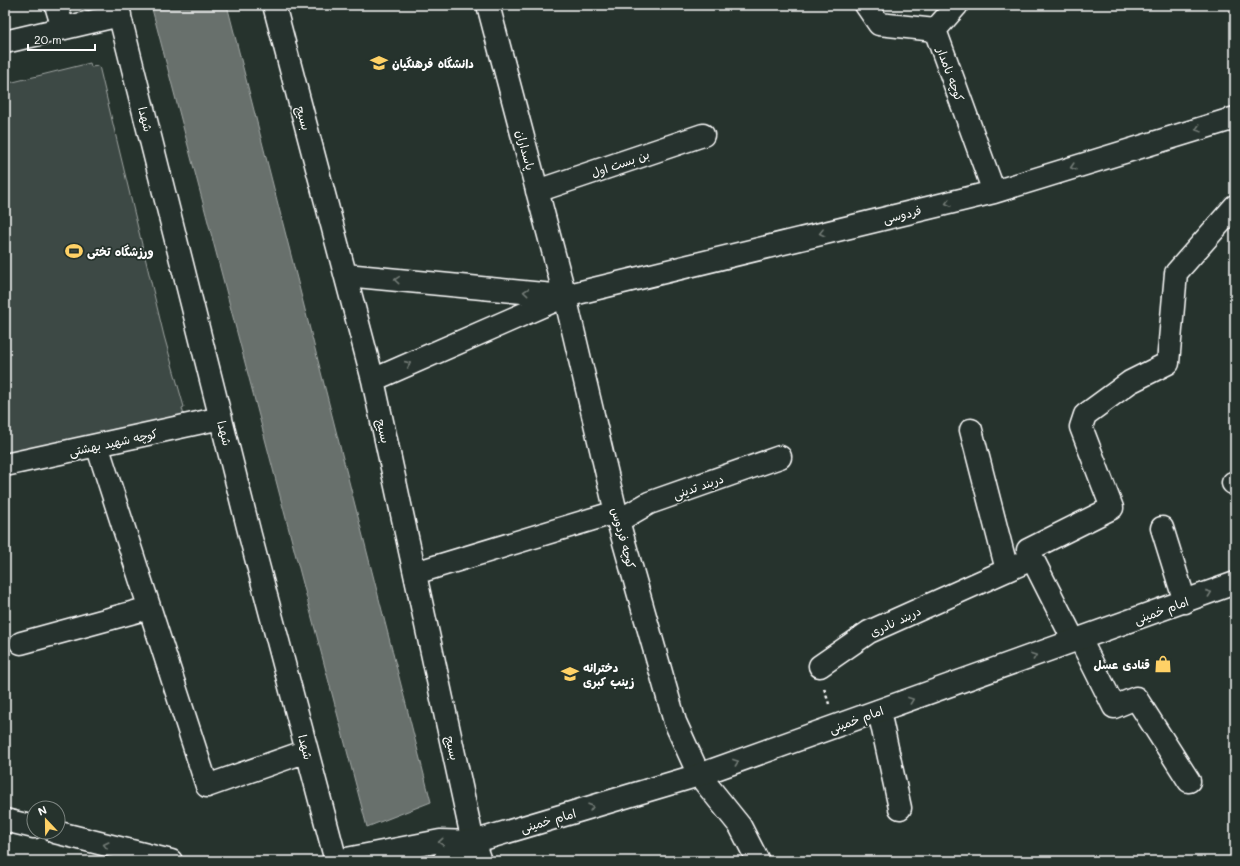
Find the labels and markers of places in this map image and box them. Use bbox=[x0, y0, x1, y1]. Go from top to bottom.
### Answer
school or university icon: دانشگاه فرهنگیان bbox=[369, 53, 389, 73]
place label: دانشگاه فرهنگیان bbox=[392, 55, 474, 71]
sports icon: ورزشگاه تختی bbox=[64, 241, 84, 261]
place label: ورزشگاه تختی bbox=[87, 243, 154, 260]
shop icon: قنادی عسل bbox=[1153, 654, 1173, 674]
place label: قنادی عسل bbox=[1093, 656, 1150, 672]
place label: دخترانه زینب کبری bbox=[583, 659, 635, 689]
school or university icon: دخترانه زینب کبری bbox=[560, 664, 580, 684]

